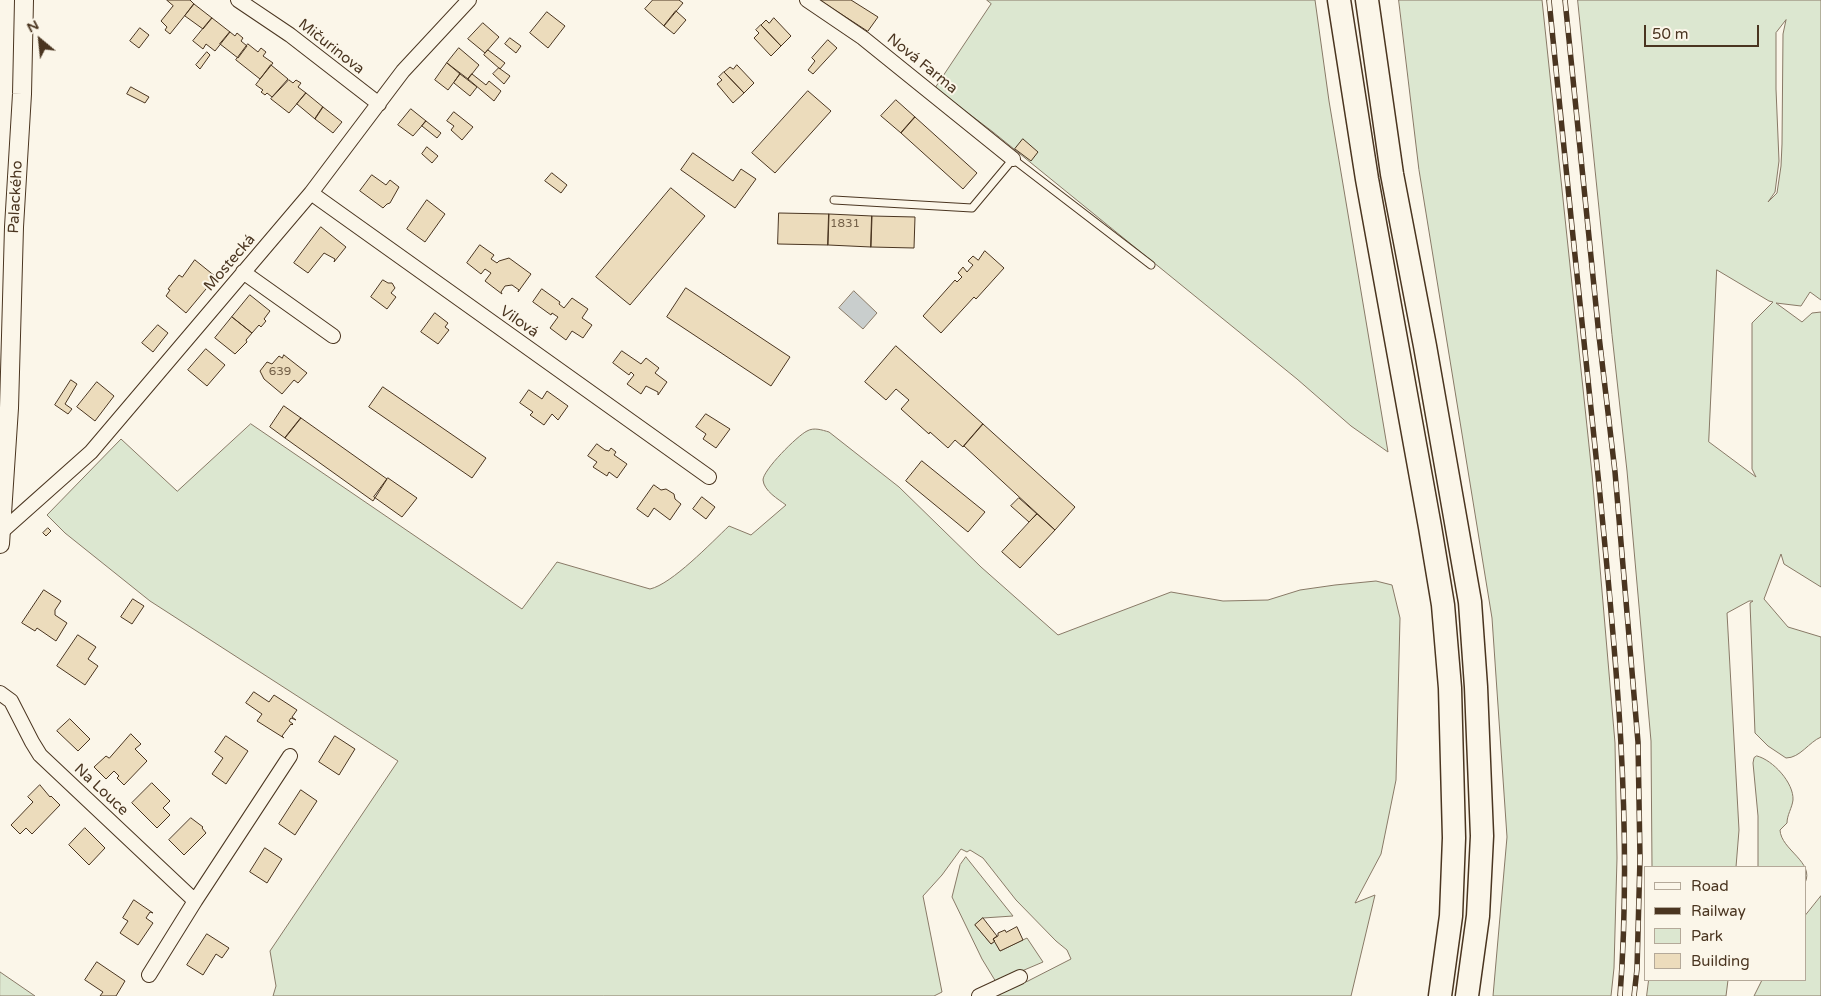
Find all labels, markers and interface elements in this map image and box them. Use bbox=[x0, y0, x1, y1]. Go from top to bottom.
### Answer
north arrow bbox=[15, 15, 65, 65]
scale bar bbox=[1646, 15, 1761, 47]
text: N bbox=[24, 16, 42, 36]
street label: Mičurinova bbox=[294, 16, 368, 78]
text: 50 m bbox=[1652, 25, 1689, 43]
street label: Nová Farma bbox=[883, 30, 961, 98]
street label: Palackého bbox=[5, 160, 27, 234]
house number: 1831 bbox=[830, 217, 860, 231]
street label: Mostecká bbox=[201, 231, 259, 295]
street label: Vilová bbox=[496, 302, 542, 342]
house number: 639 bbox=[269, 365, 291, 379]
street label: Na Louce bbox=[70, 760, 132, 820]
legend bbox=[1644, 866, 1806, 981]
text: Road bbox=[1691, 877, 1729, 895]
text: Railway bbox=[1691, 902, 1746, 920]
text: Park bbox=[1691, 927, 1723, 945]
text: Building bbox=[1691, 952, 1750, 970]

